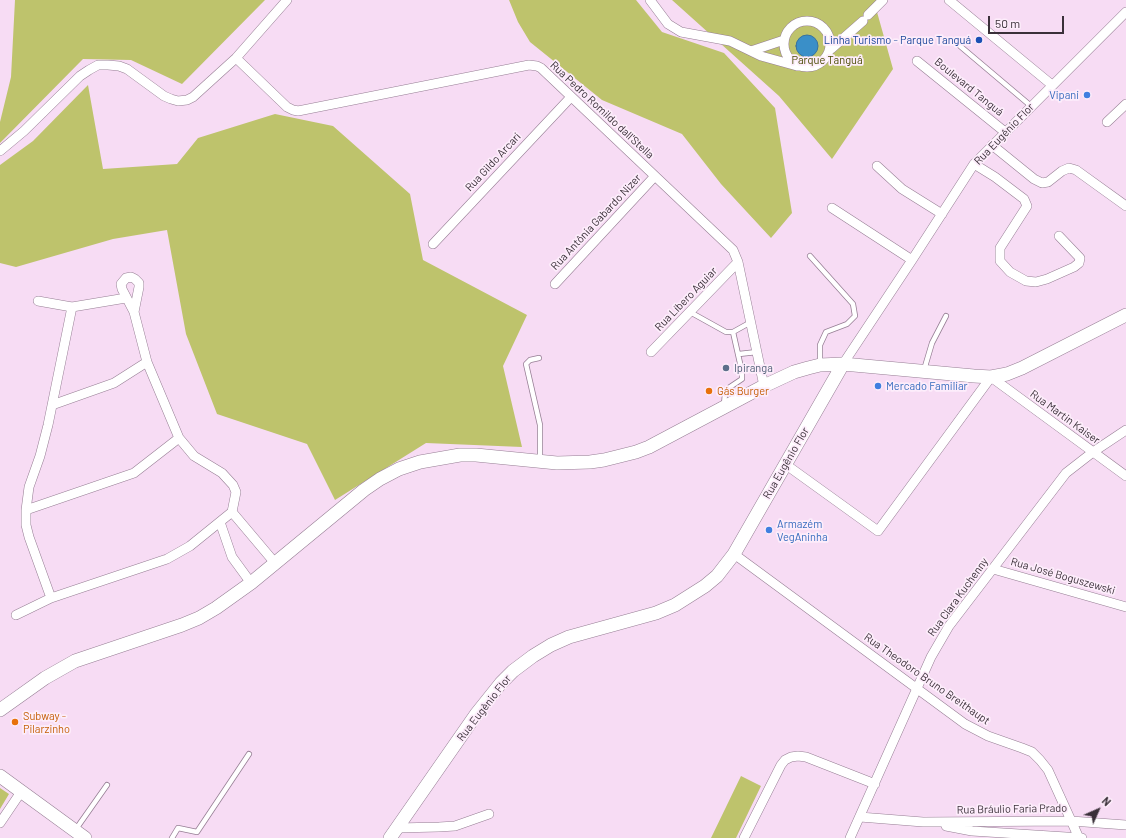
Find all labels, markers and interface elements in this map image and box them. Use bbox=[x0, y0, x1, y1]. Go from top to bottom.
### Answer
scale bar bbox=[990, 8, 1066, 34]
text: 50 m bbox=[995, 16, 1020, 30]
place label: Linha Turismo - Parque Tanguá bbox=[824, 33, 971, 47]
marker: Linha Turismo - Parque Tanguá bbox=[974, 35, 984, 45]
park label: Parque Tanguá bbox=[791, 53, 863, 67]
street label: Boulevard Tanguá bbox=[932, 55, 1006, 119]
street label: Rua Pedro Romildo dall'Stella bbox=[547, 58, 657, 162]
place label: Vipani bbox=[1049, 88, 1079, 102]
marker: Vipani bbox=[1082, 90, 1092, 100]
street label: Rua Eugênio Flor bbox=[971, 100, 1037, 168]
street label: Rua Gildo Arcari bbox=[462, 130, 524, 194]
street label: Rua Antônia Gabardo Nizer bbox=[548, 171, 644, 273]
street label: Rua Líbero Aguiar bbox=[652, 264, 720, 334]
place label: Ipiranga bbox=[734, 361, 773, 375]
marker: Ipiranga bbox=[721, 363, 731, 373]
place label: Mercado Familiar bbox=[886, 379, 968, 393]
marker: Mercado Familiar bbox=[873, 381, 883, 391]
place label: Gás Burger bbox=[717, 384, 769, 398]
marker: Gás Burger bbox=[704, 386, 714, 396]
street label: Rua Martin Kaiser bbox=[1027, 387, 1103, 447]
street label: Rua Eugênio Flor bbox=[760, 425, 812, 501]
place label: Armazém VegAninha bbox=[777, 517, 828, 543]
marker: Armazém VegAninha bbox=[764, 525, 774, 535]
street label: Rua Clara Kuchenny bbox=[925, 555, 991, 639]
street label: Rua José Boguszewski bbox=[1009, 555, 1117, 597]
street label: Rua Theodoro Bruno Breithaupt bbox=[862, 630, 992, 728]
street label: Rua Eugênio Flor bbox=[454, 672, 514, 744]
place label: Subway - Pilarzinho bbox=[23, 709, 70, 735]
marker: Subway - Pilarzinho bbox=[10, 717, 20, 727]
north arrow bbox=[1078, 790, 1118, 830]
text: N bbox=[1100, 794, 1114, 808]
street label: Rua Bráulio Faria Prado bbox=[957, 801, 1067, 817]

